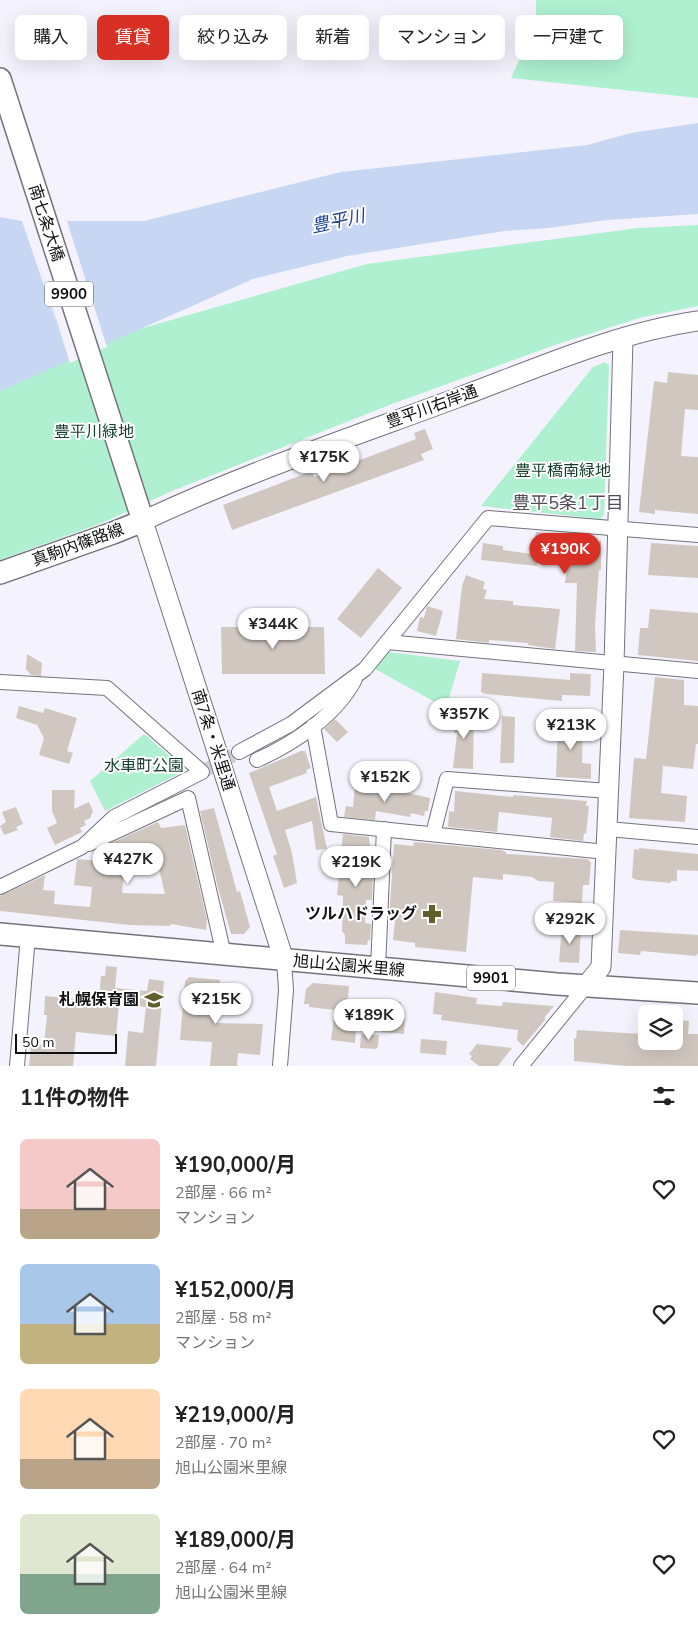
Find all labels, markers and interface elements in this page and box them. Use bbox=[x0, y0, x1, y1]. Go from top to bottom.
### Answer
chip: 購入 bbox=[15, 15, 87, 60]
chip: 賃貸 bbox=[97, 15, 169, 60]
chip: 絞り込み bbox=[179, 15, 287, 60]
chip: 新着 bbox=[297, 15, 369, 60]
chip: マンション bbox=[379, 15, 505, 60]
chip: 一戸建て bbox=[515, 15, 623, 60]
street label: 南七条大橋 bbox=[23, 182, 69, 264]
water label: 豊平川 bbox=[309, 203, 369, 238]
road number: 9900 bbox=[45, 282, 93, 306]
street label: 豊平川右岸通 bbox=[383, 380, 481, 434]
park label: 豊平川緑地 bbox=[54, 421, 134, 443]
pin: ¥175K bbox=[289, 440, 359, 483]
text: ¥175K bbox=[299, 446, 349, 468]
park label: 豊平橋南緑地 bbox=[515, 460, 611, 482]
district label: 豊平5条1丁目 bbox=[512, 491, 624, 515]
street label: 真駒内篠路線 bbox=[29, 518, 127, 572]
pin: ¥190K bbox=[530, 532, 600, 575]
text: ¥190K bbox=[540, 538, 590, 560]
pin: ¥344K bbox=[238, 608, 308, 650]
text: ¥344K bbox=[248, 613, 298, 635]
street label: 南7条・米里通 bbox=[186, 686, 240, 794]
pin: ¥357K bbox=[429, 698, 499, 740]
text: ¥357K bbox=[439, 703, 489, 725]
pin: ¥213K bbox=[536, 708, 606, 751]
text: ¥213K bbox=[546, 714, 596, 736]
park label: 水車町公園 bbox=[104, 755, 184, 777]
pin: ¥152K bbox=[350, 760, 420, 803]
text: ¥152K bbox=[360, 766, 410, 788]
pin: ¥427K bbox=[93, 842, 163, 885]
pin: ¥219K bbox=[321, 846, 391, 888]
text: ¥427K bbox=[103, 848, 153, 870]
text: ¥219K bbox=[331, 851, 381, 873]
pin: ¥292K bbox=[535, 902, 605, 945]
place label: ツルハドラッグ bbox=[305, 903, 417, 925]
pharmacy icon: ツルハドラッグ bbox=[421, 903, 443, 925]
text: ¥292K bbox=[545, 908, 595, 930]
street label: 旭山公園米里線 bbox=[292, 950, 406, 982]
road number: 9901 bbox=[467, 966, 515, 990]
pin: ¥215K bbox=[181, 982, 251, 1025]
text: ¥215K bbox=[191, 988, 241, 1010]
place label: 札幌保育園 bbox=[59, 989, 139, 1011]
school or university icon: 札幌保育園 bbox=[143, 989, 165, 1011]
pin: ¥189K bbox=[334, 998, 404, 1041]
text: ¥189K bbox=[344, 1004, 394, 1026]
map controls bbox=[638, 1005, 683, 1050]
button: layers bbox=[638, 1005, 683, 1050]
scale bar bbox=[15, 1031, 118, 1054]
text: 50 m bbox=[22, 1033, 54, 1052]
icon: filters bbox=[650, 1082, 678, 1110]
text: 11件の物件 bbox=[20, 1084, 129, 1112]
text: ¥190,000/月 bbox=[175, 1151, 296, 1179]
icon: home bbox=[60, 1159, 120, 1219]
icon: heart bbox=[650, 1175, 678, 1203]
text: 2部屋 · 66 m² bbox=[175, 1182, 272, 1204]
text: マンション bbox=[175, 1207, 255, 1229]
text: ¥152,000/月 bbox=[175, 1276, 296, 1304]
icon: home bbox=[60, 1284, 120, 1344]
icon: heart bbox=[650, 1300, 678, 1328]
text: 2部屋 · 58 m² bbox=[175, 1307, 272, 1329]
text: マンション bbox=[175, 1332, 255, 1354]
text: ¥219,000/月 bbox=[175, 1401, 296, 1429]
icon: home bbox=[60, 1409, 120, 1469]
icon: heart bbox=[650, 1425, 678, 1453]
text: 2部屋 · 70 m² bbox=[175, 1432, 272, 1454]
text: 旭山公園米里線 bbox=[175, 1457, 287, 1479]
text: ¥189,000/月 bbox=[175, 1526, 296, 1554]
icon: home bbox=[60, 1534, 120, 1594]
icon: heart bbox=[650, 1550, 678, 1578]
text: 2部屋 · 64 m² bbox=[175, 1557, 272, 1579]
text: 旭山公園米里線 bbox=[175, 1582, 287, 1604]

